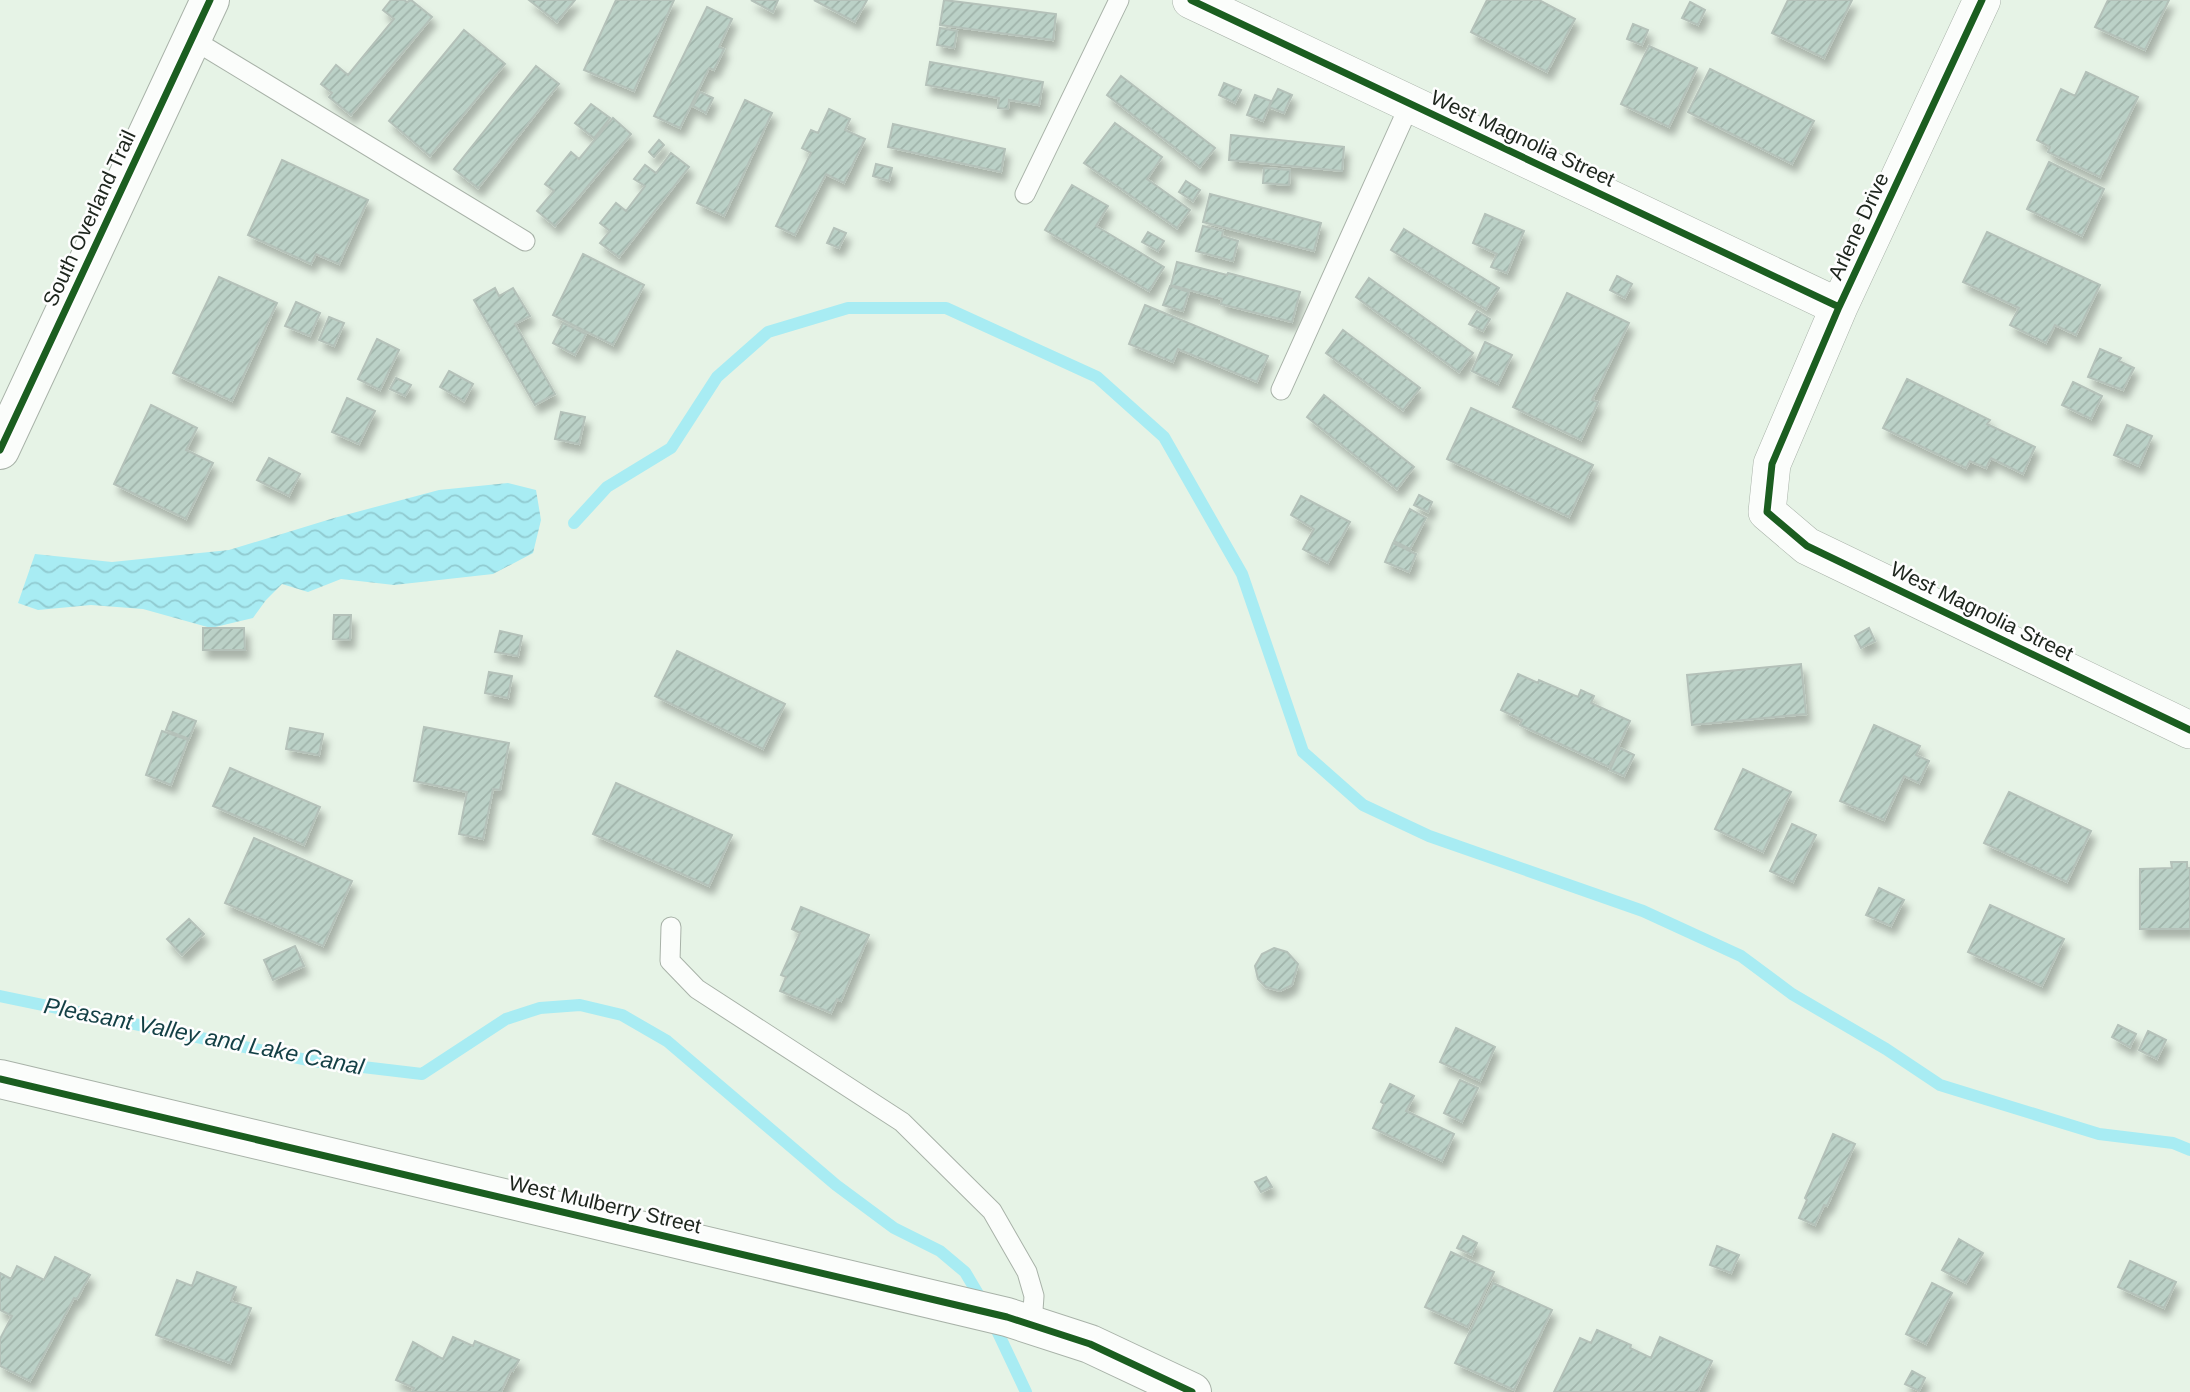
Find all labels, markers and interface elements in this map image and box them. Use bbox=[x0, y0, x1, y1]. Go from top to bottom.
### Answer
street label: West Magnolia Street bbox=[1427, 85, 1619, 191]
street label: South Overland Trail bbox=[38, 126, 140, 310]
street label: Arlene Drive bbox=[1823, 169, 1893, 283]
street label: West Magnolia Street bbox=[1887, 557, 2077, 665]
water label: Pleasant Valley and Lake Canal bbox=[42, 992, 367, 1080]
street label: West Mulberry Street bbox=[507, 1171, 704, 1237]

